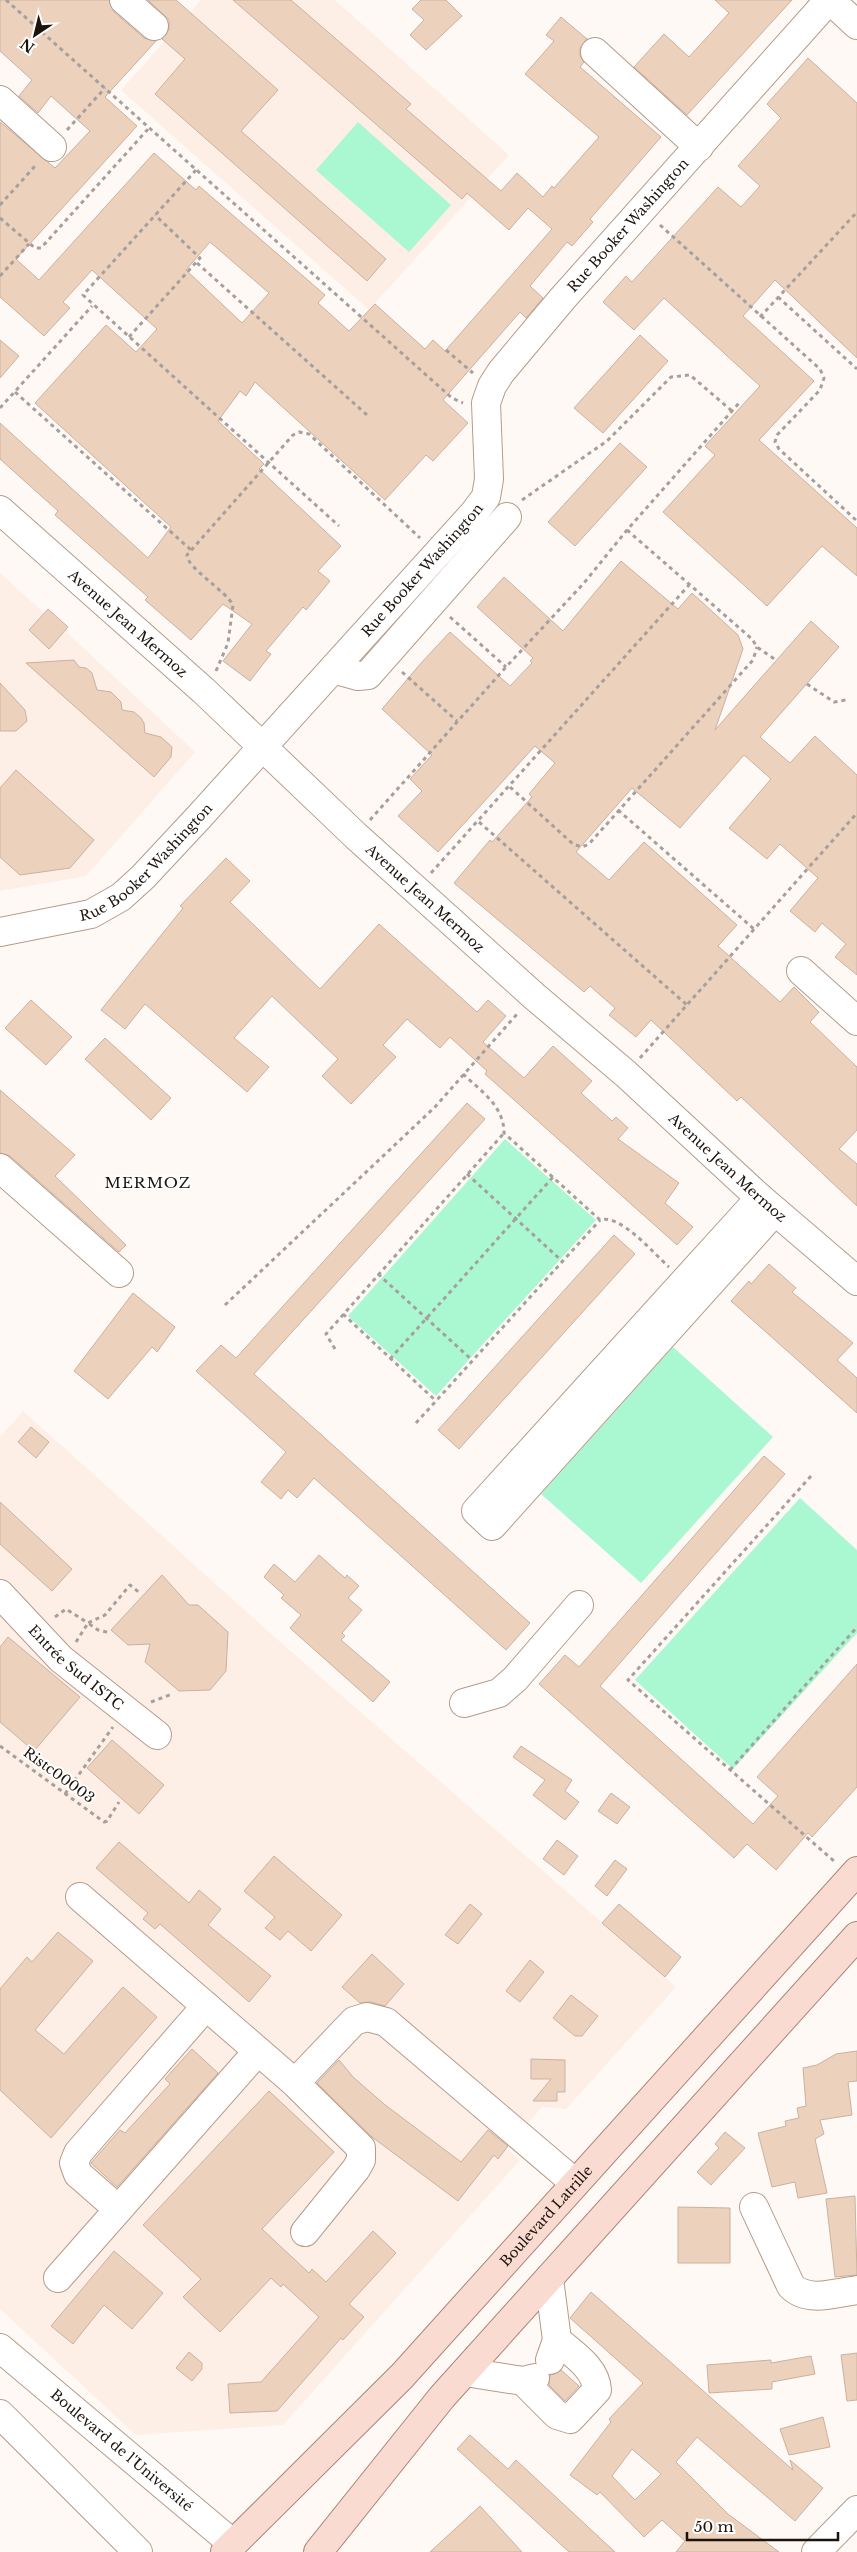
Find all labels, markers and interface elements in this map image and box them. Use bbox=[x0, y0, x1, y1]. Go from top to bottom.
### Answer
north arrow bbox=[10, 10, 60, 60]
text: N bbox=[17, 34, 38, 57]
street label: Rue Booker Washington bbox=[563, 154, 693, 296]
street label: Rue Booker Washington bbox=[358, 500, 487, 640]
street label: Avenue Jean Mermoz bbox=[64, 565, 191, 681]
street label: Rue Booker Washington bbox=[78, 799, 216, 925]
street label: Avenue Jean Mermoz bbox=[361, 840, 489, 956]
street label: Avenue Jean Mermoz bbox=[664, 1108, 791, 1226]
district label: MERMOZ bbox=[105, 1173, 191, 1192]
street label: Entrée Sud ISTC bbox=[25, 1621, 127, 1714]
street label: Ristc00003 bbox=[20, 1743, 98, 1807]
street label: Boulevard Latrille bbox=[496, 2162, 596, 2270]
street label: Boulevard de l'Université bbox=[47, 2385, 197, 2515]
scale bar bbox=[687, 2510, 838, 2542]
text: 50 m bbox=[694, 2517, 734, 2536]

